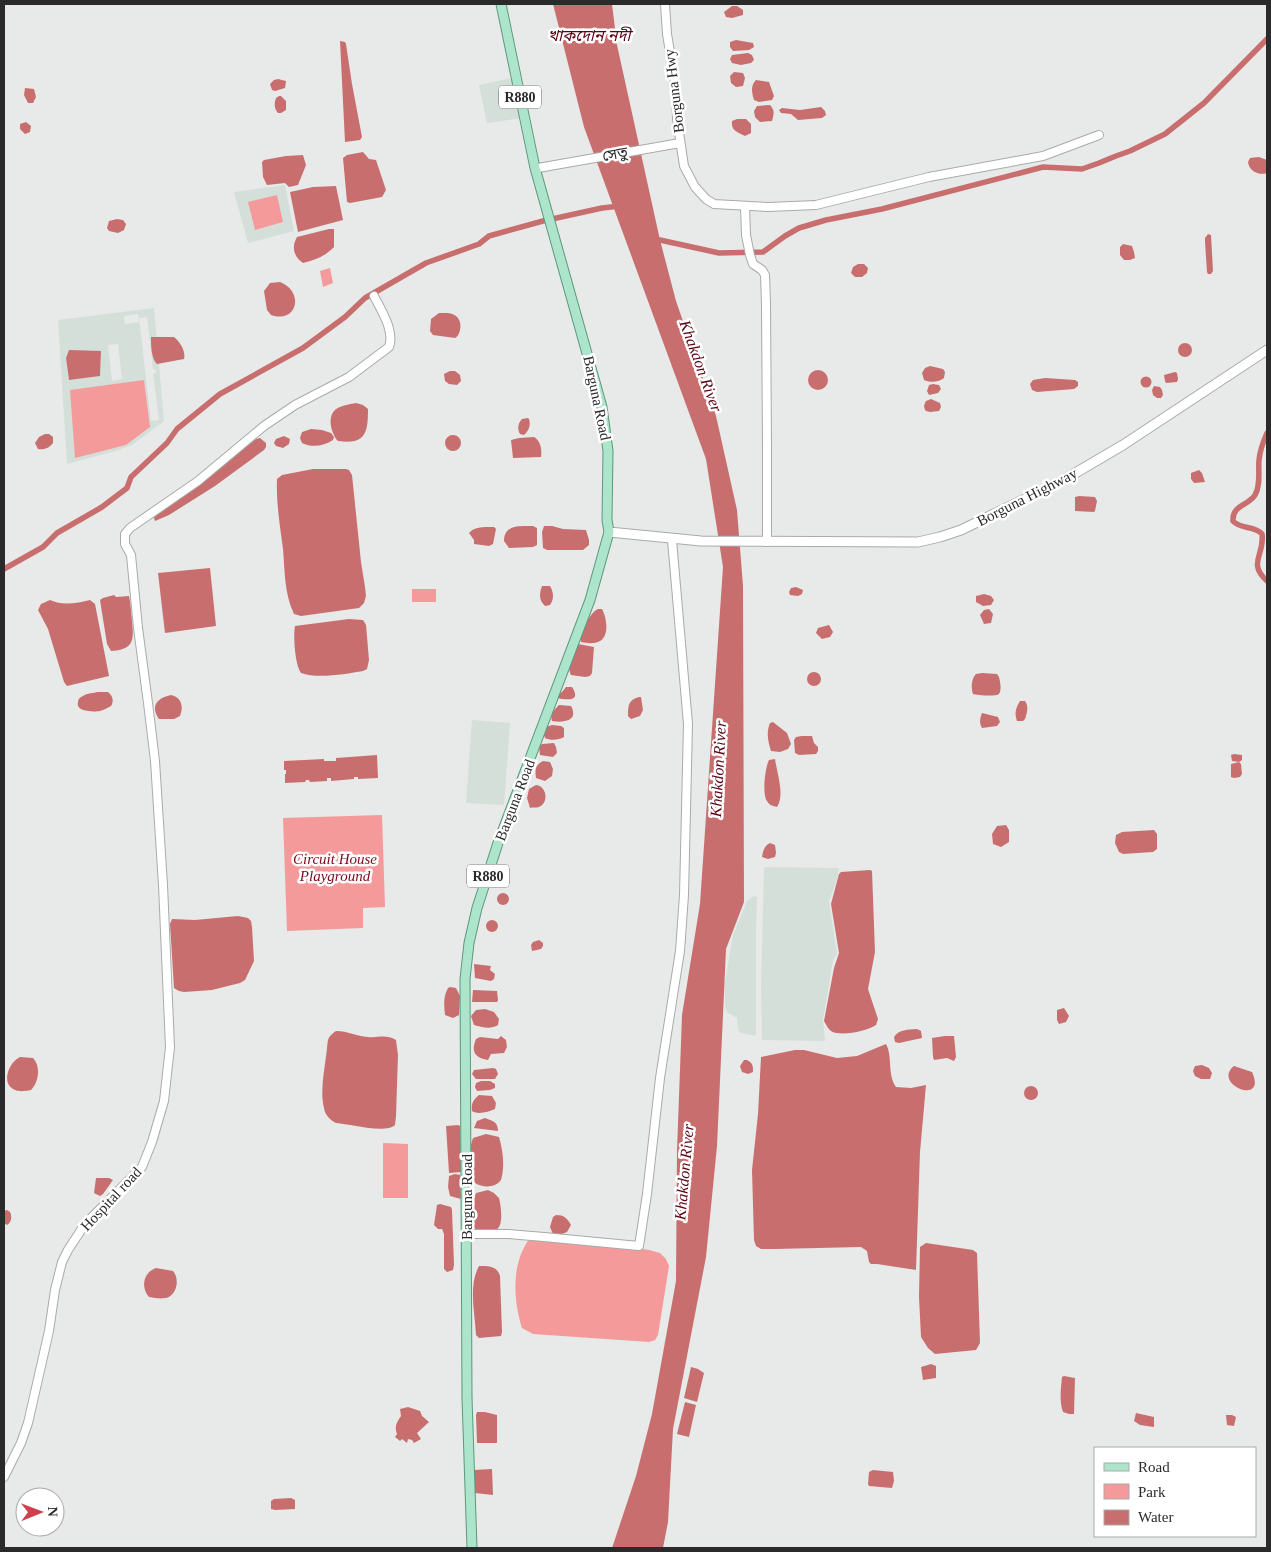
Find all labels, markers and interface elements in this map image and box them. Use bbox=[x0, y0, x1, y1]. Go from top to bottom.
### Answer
water label: খাকদোন নদী bbox=[548, 26, 633, 44]
street label: Borguna Hwy bbox=[661, 48, 687, 134]
road number: R880 bbox=[499, 85, 541, 108]
street label: সেতু bbox=[601, 144, 629, 165]
water label: Khakdon River bbox=[676, 317, 726, 415]
street label: Barguna Road bbox=[580, 354, 614, 442]
street label: Borguna Highway bbox=[974, 465, 1080, 529]
water label: Khakdon River bbox=[707, 720, 729, 819]
street label: Barguna Road bbox=[492, 757, 538, 843]
park label: Circuit House Playground bbox=[293, 851, 377, 884]
road number: R880 bbox=[467, 864, 509, 888]
water label: Khakdon River bbox=[671, 1122, 697, 1222]
street label: Barguna Road bbox=[459, 1154, 475, 1240]
street label: Hospital road bbox=[77, 1163, 145, 1234]
legend bbox=[1094, 1447, 1256, 1537]
text: Road bbox=[1138, 1459, 1170, 1475]
text: Park bbox=[1138, 1484, 1166, 1500]
north arrow bbox=[15, 1487, 65, 1537]
text: N bbox=[45, 1507, 60, 1517]
text: Water bbox=[1138, 1509, 1173, 1525]

